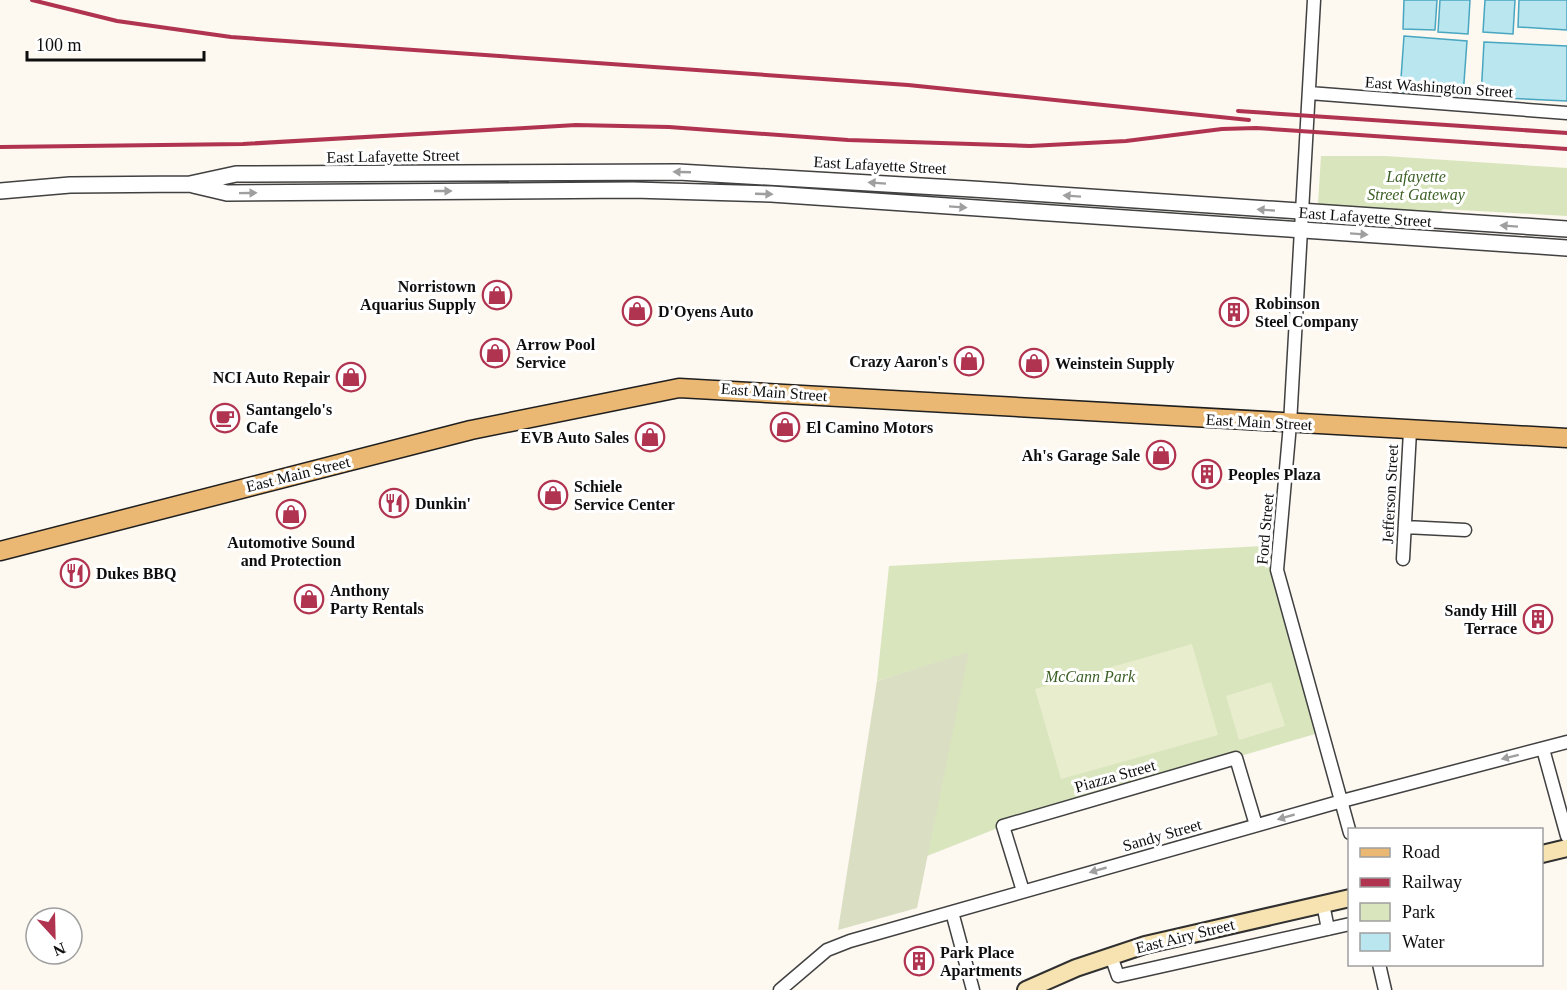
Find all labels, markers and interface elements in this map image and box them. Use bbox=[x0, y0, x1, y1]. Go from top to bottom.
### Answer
scale bar bbox=[27, 24, 204, 62]
text: 100 m bbox=[36, 35, 82, 55]
street label: East Washington Street bbox=[1364, 73, 1514, 102]
street label: East Lafayette Street bbox=[326, 146, 460, 167]
street label: East Lafayette Street bbox=[813, 153, 948, 178]
one-way arrow bbox=[673, 168, 692, 177]
park label: Lafayette Street Gateway bbox=[1367, 168, 1466, 204]
one-way arrow bbox=[868, 178, 887, 187]
one-way arrow bbox=[433, 186, 452, 196]
one-way arrow bbox=[238, 188, 257, 198]
one-way arrow bbox=[754, 189, 773, 198]
one-way arrow bbox=[1062, 191, 1081, 200]
one-way arrow bbox=[949, 202, 968, 212]
street label: East Lafayette Street bbox=[1298, 204, 1433, 231]
one-way arrow bbox=[1257, 205, 1276, 215]
one-way arrow bbox=[1499, 221, 1518, 230]
one-way arrow bbox=[1349, 230, 1368, 239]
place label: Norristown Aquarius Supply bbox=[360, 278, 476, 314]
shop icon: Norristown Aquarius Supply bbox=[481, 279, 513, 311]
shop icon: D'Oyens Auto bbox=[621, 295, 653, 327]
place label: Robinson Steel Company bbox=[1255, 295, 1359, 331]
building icon: Robinson Steel Company bbox=[1218, 296, 1250, 328]
place label: D'Oyens Auto bbox=[658, 303, 754, 321]
place label: Arrow Pool Service bbox=[516, 336, 596, 371]
shop icon: Arrow Pool Service bbox=[479, 337, 511, 369]
shop icon: Crazy Aaron's bbox=[953, 345, 985, 377]
shop icon: Weinstein Supply bbox=[1018, 347, 1050, 379]
place label: Crazy Aaron's bbox=[849, 353, 948, 371]
place label: Weinstein Supply bbox=[1055, 355, 1175, 373]
shop icon: NCI Auto Repair bbox=[335, 361, 367, 393]
place label: NCI Auto Repair bbox=[213, 369, 330, 387]
street label: East Main Street bbox=[720, 380, 828, 404]
place label: Santangelo's Cafe bbox=[246, 401, 332, 436]
cafe icon: Santangelo's Cafe bbox=[209, 402, 241, 434]
shop icon: El Camino Motors bbox=[769, 411, 801, 443]
street label: East Main Street bbox=[1205, 411, 1313, 433]
place label: El Camino Motors bbox=[806, 419, 933, 436]
shop icon: EVB Auto Sales bbox=[634, 421, 666, 453]
place label: EVB Auto Sales bbox=[521, 429, 629, 446]
shop icon: Ah's Garage Sale bbox=[1145, 439, 1177, 471]
street label: Jefferson Street bbox=[1379, 443, 1401, 544]
place label: Ah's Garage Sale bbox=[1022, 447, 1140, 465]
street label: East Main Street bbox=[244, 453, 352, 495]
building icon: Peoples Plaza bbox=[1191, 458, 1223, 490]
place label: Peoples Plaza bbox=[1228, 466, 1321, 484]
place label: Schiele Service Center bbox=[574, 478, 675, 513]
shop icon: Schiele Service Center bbox=[537, 479, 569, 511]
restaurant icon: Dunkin' bbox=[378, 487, 410, 519]
street label: Ford Street bbox=[1253, 492, 1277, 565]
place label: Dunkin' bbox=[415, 495, 471, 512]
shop icon: Automotive Sound and Protection bbox=[275, 498, 307, 530]
place label: Automotive Sound and Protection bbox=[227, 534, 355, 569]
restaurant icon: Dukes BBQ bbox=[59, 557, 91, 589]
place label: Dukes BBQ bbox=[96, 565, 176, 582]
place label: Anthony Party Rentals bbox=[330, 582, 424, 618]
shop icon: Anthony Party Rentals bbox=[293, 583, 325, 615]
place label: Sandy Hill Terrace bbox=[1445, 602, 1518, 637]
building icon: Sandy Hill Terrace bbox=[1522, 603, 1554, 635]
park label: McCann Park bbox=[1044, 668, 1136, 685]
one-way arrow bbox=[1501, 753, 1520, 763]
street label: Piazza Street bbox=[1073, 756, 1158, 796]
one-way arrow bbox=[1276, 813, 1294, 822]
street label: Sandy Street bbox=[1121, 815, 1204, 855]
legend bbox=[1348, 828, 1543, 966]
text: Road bbox=[1402, 842, 1440, 862]
one-way arrow bbox=[1089, 866, 1107, 875]
text: Railway bbox=[1402, 872, 1462, 892]
text: Park bbox=[1402, 902, 1435, 922]
north arrow bbox=[24, 906, 84, 966]
street label: East Airy Street bbox=[1134, 915, 1237, 957]
text: Water bbox=[1402, 932, 1445, 952]
text: N bbox=[50, 939, 68, 960]
place label: Park Place Apartments bbox=[940, 944, 1022, 980]
building icon: Park Place Apartments bbox=[903, 945, 935, 977]

